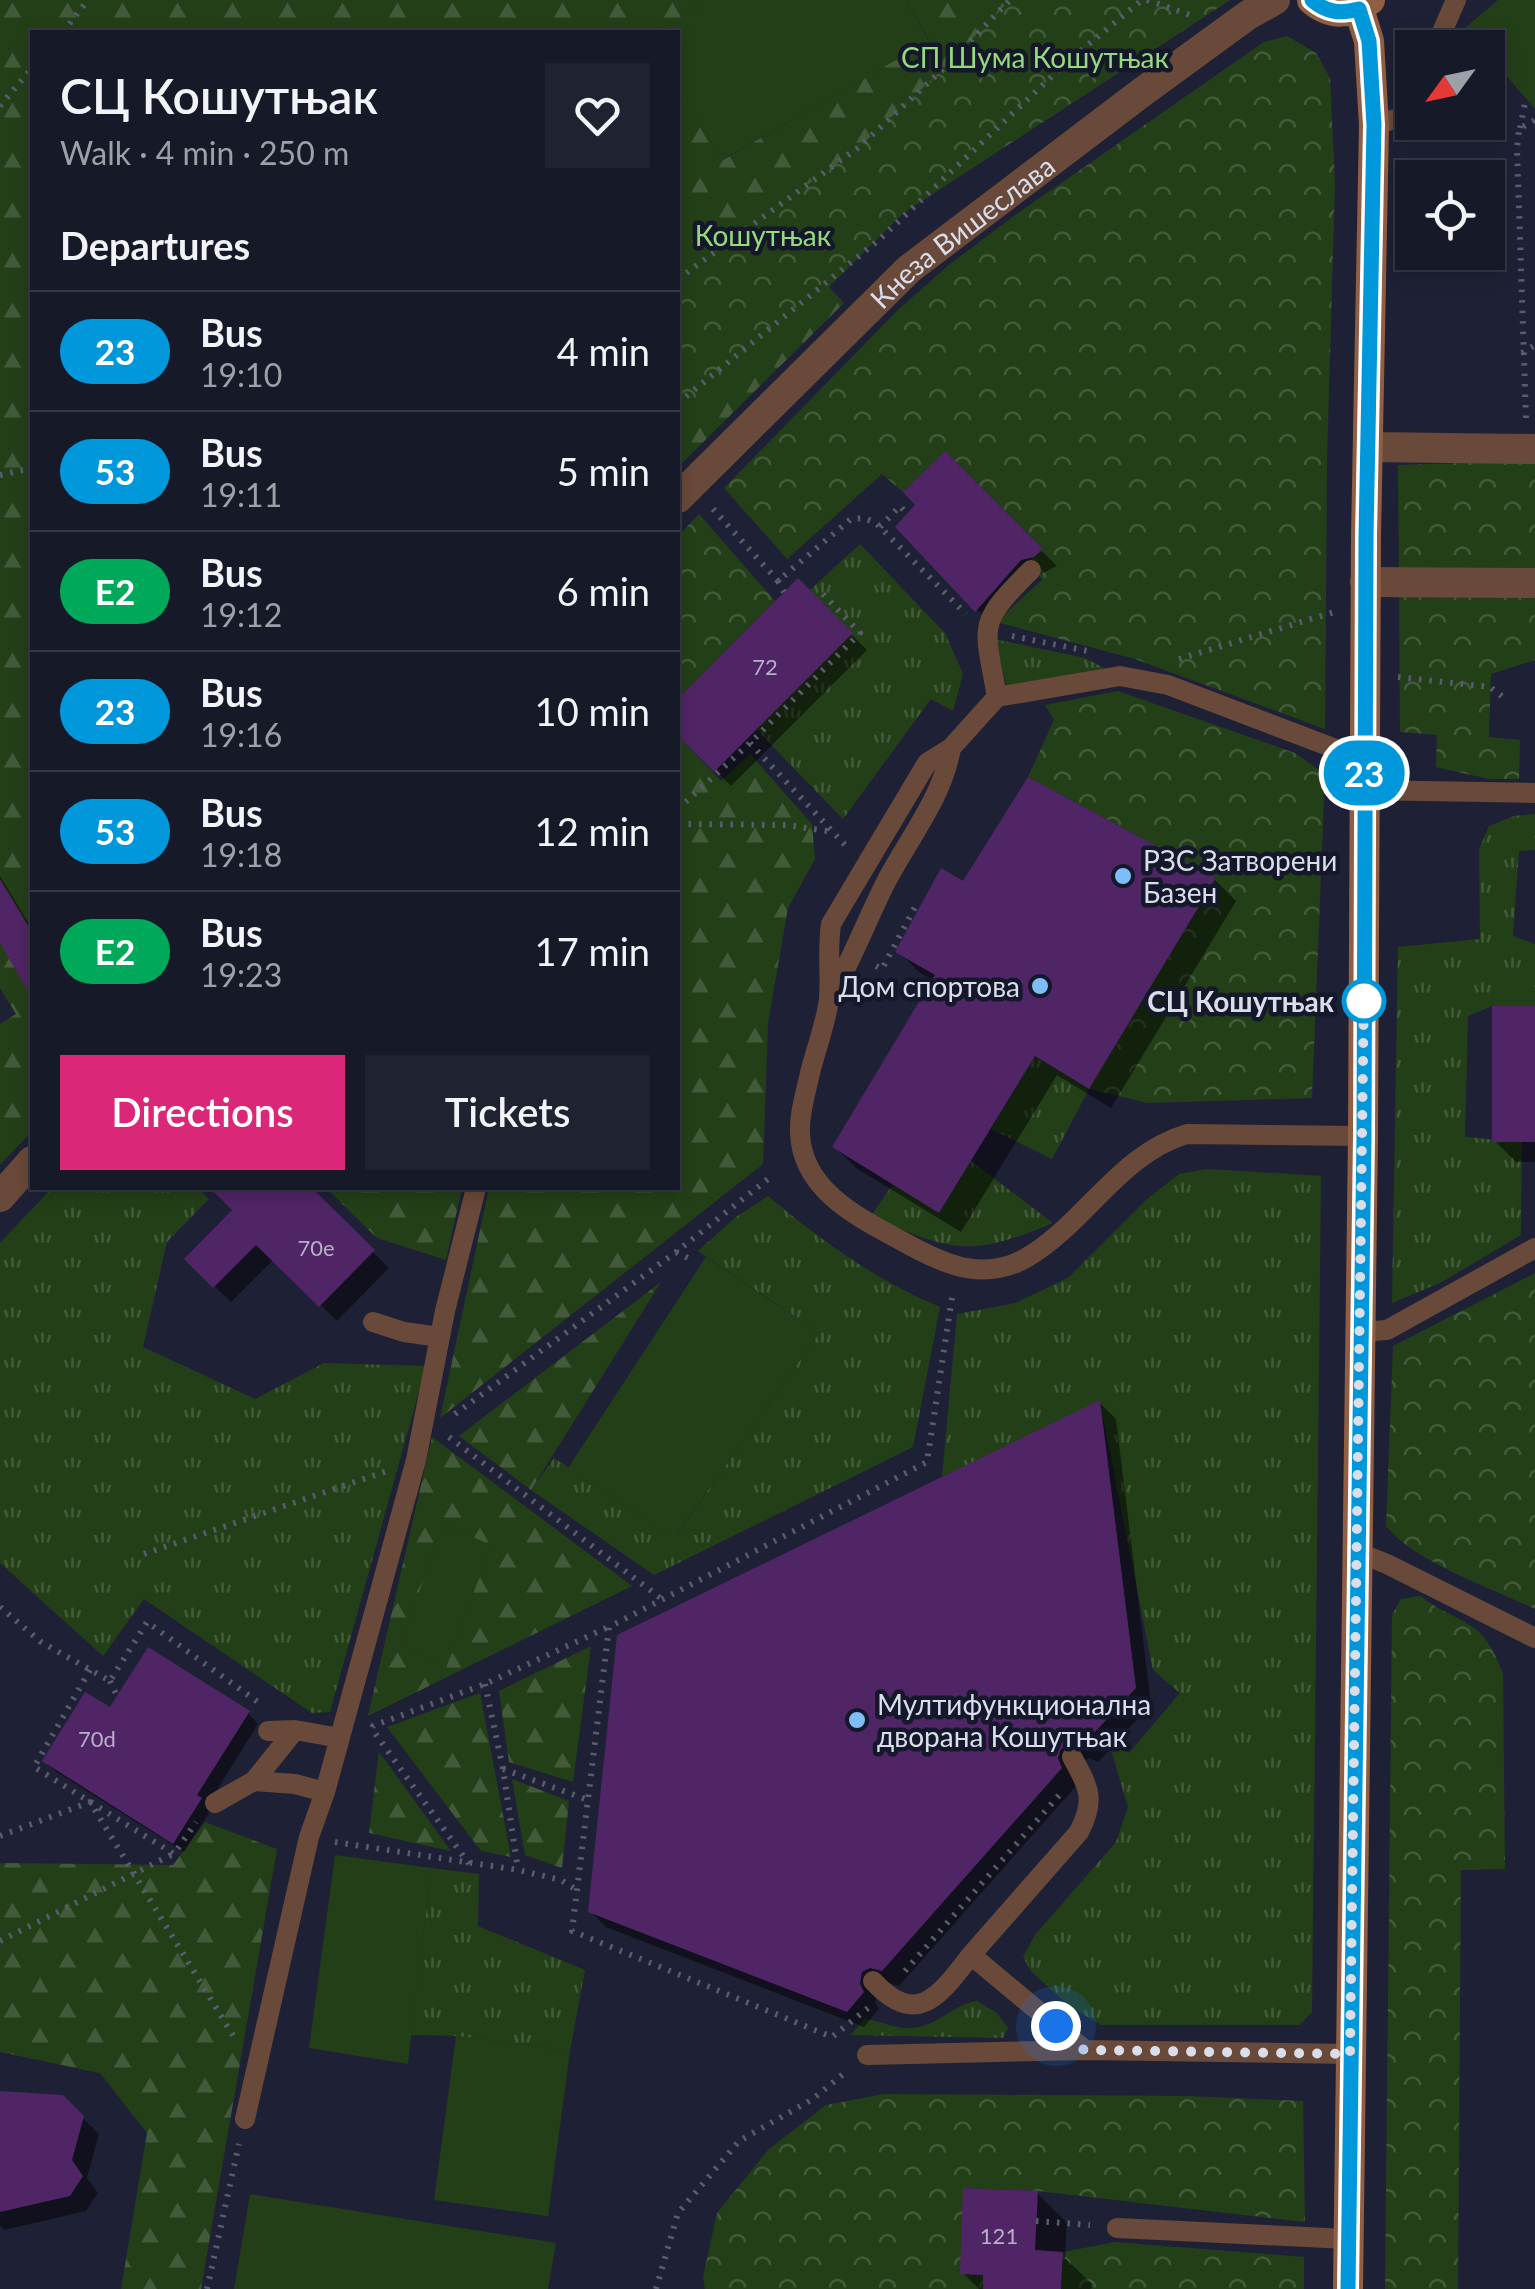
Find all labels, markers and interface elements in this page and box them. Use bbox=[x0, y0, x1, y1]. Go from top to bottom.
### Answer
north arrow bbox=[1395, 30, 1505, 140]
map controls bbox=[1395, 30, 1505, 270]
park label: СП Шума Кошутњак bbox=[901, 40, 1170, 74]
button: heart bbox=[545, 63, 650, 168]
text: СЦ Кошутњак bbox=[60, 67, 378, 124]
text: Walk · 4 min · 250 m bbox=[60, 133, 349, 172]
street label: Кнеза Вишеслава bbox=[863, 148, 1061, 315]
button: locate bbox=[1395, 160, 1505, 270]
park label: Кошутњак bbox=[695, 218, 832, 252]
text: Departures bbox=[60, 222, 250, 268]
text: Bus bbox=[200, 309, 263, 355]
text: 4 min bbox=[557, 328, 650, 374]
text: 23 bbox=[95, 330, 135, 372]
text: 19:10 bbox=[200, 355, 282, 394]
text: Bus bbox=[200, 429, 263, 475]
text: 5 min bbox=[557, 448, 650, 494]
text: 53 bbox=[95, 450, 135, 492]
text: 19:11 bbox=[200, 475, 282, 514]
text: Bus bbox=[200, 549, 263, 595]
text: 6 min bbox=[557, 568, 650, 614]
text: E2 bbox=[95, 570, 135, 612]
text: 19:12 bbox=[200, 595, 282, 634]
house number: 72 bbox=[752, 653, 778, 680]
text: Bus bbox=[200, 669, 263, 715]
text: 10 min bbox=[535, 688, 650, 734]
text: 23 bbox=[95, 690, 135, 732]
text: 19:16 bbox=[200, 715, 282, 754]
line badge: 23 bbox=[1319, 740, 1409, 806]
text: 23 bbox=[1344, 752, 1384, 794]
text: Bus bbox=[200, 789, 263, 835]
text: 12 min bbox=[535, 808, 650, 854]
text: 53 bbox=[95, 810, 135, 852]
text: 19:18 bbox=[200, 835, 282, 874]
place label: РЗС Затворени Базен bbox=[1143, 843, 1337, 909]
marker: РЗС Затворени Базен bbox=[1112, 865, 1134, 887]
text: Bus bbox=[200, 909, 263, 955]
text: 17 min bbox=[535, 928, 650, 974]
text: E2 bbox=[95, 930, 135, 972]
text: 19:23 bbox=[200, 955, 282, 994]
place label: Дом спортова bbox=[838, 969, 1020, 1003]
marker: Дом спортова bbox=[1029, 975, 1051, 997]
marker: СЦ Кошутњак bbox=[1343, 980, 1385, 1022]
place label: СЦ Кошутњак bbox=[1147, 984, 1334, 1018]
button: Directions bbox=[60, 1055, 345, 1170]
button: Tickets bbox=[365, 1055, 650, 1170]
house number: 70e bbox=[297, 1234, 335, 1261]
place label: Мултифункционална дворана Кошутњак bbox=[877, 1687, 1151, 1753]
marker: Мултифункционална дворана Кошутњак bbox=[846, 1709, 868, 1731]
house number: 70d bbox=[78, 1725, 116, 1752]
your location bbox=[1031, 2001, 1081, 2051]
house number: 121 bbox=[980, 2222, 1018, 2249]

